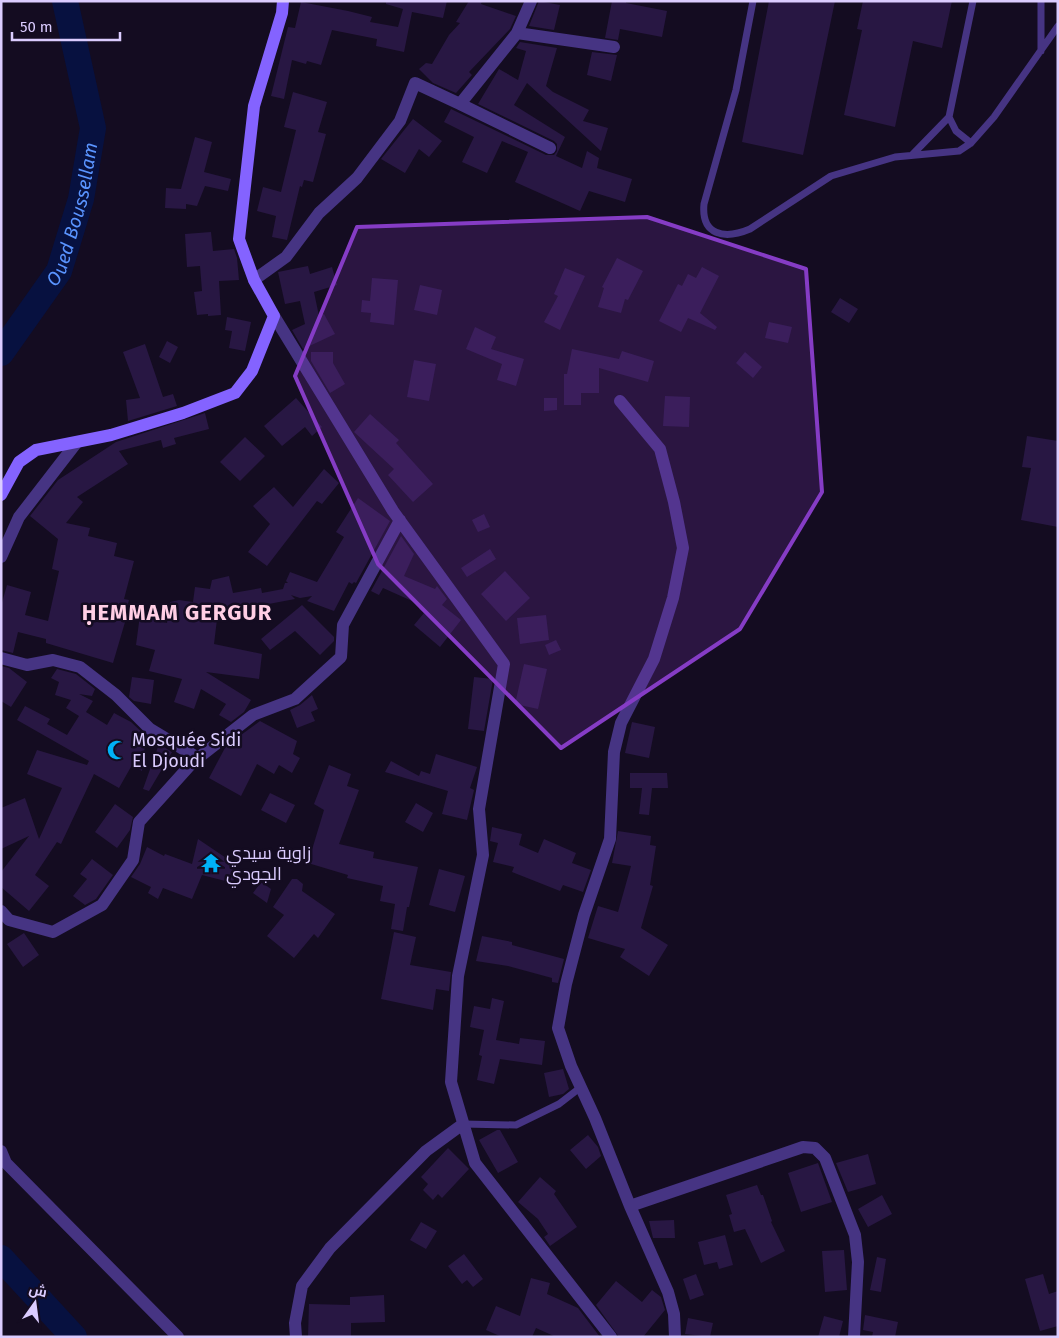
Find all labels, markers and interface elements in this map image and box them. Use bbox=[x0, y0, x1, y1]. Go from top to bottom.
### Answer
scale bar bbox=[12, 10, 120, 42]
text: 50 m bbox=[20, 18, 53, 36]
water label: Oued Boussellam bbox=[41, 141, 102, 290]
district label: ḤEMMAM GERGUR bbox=[82, 599, 272, 626]
place label: Mosquée Sidi El Djoudi bbox=[132, 729, 241, 772]
mosque icon: Mosquée Sidi El Djoudi bbox=[106, 739, 128, 761]
place label: زاوية سيدي الجودي bbox=[226, 842, 311, 888]
temple icon: زاوية سيدي الجودي bbox=[200, 852, 222, 874]
north arrow bbox=[10, 1278, 60, 1328]
text: ش bbox=[27, 1280, 49, 1301]

